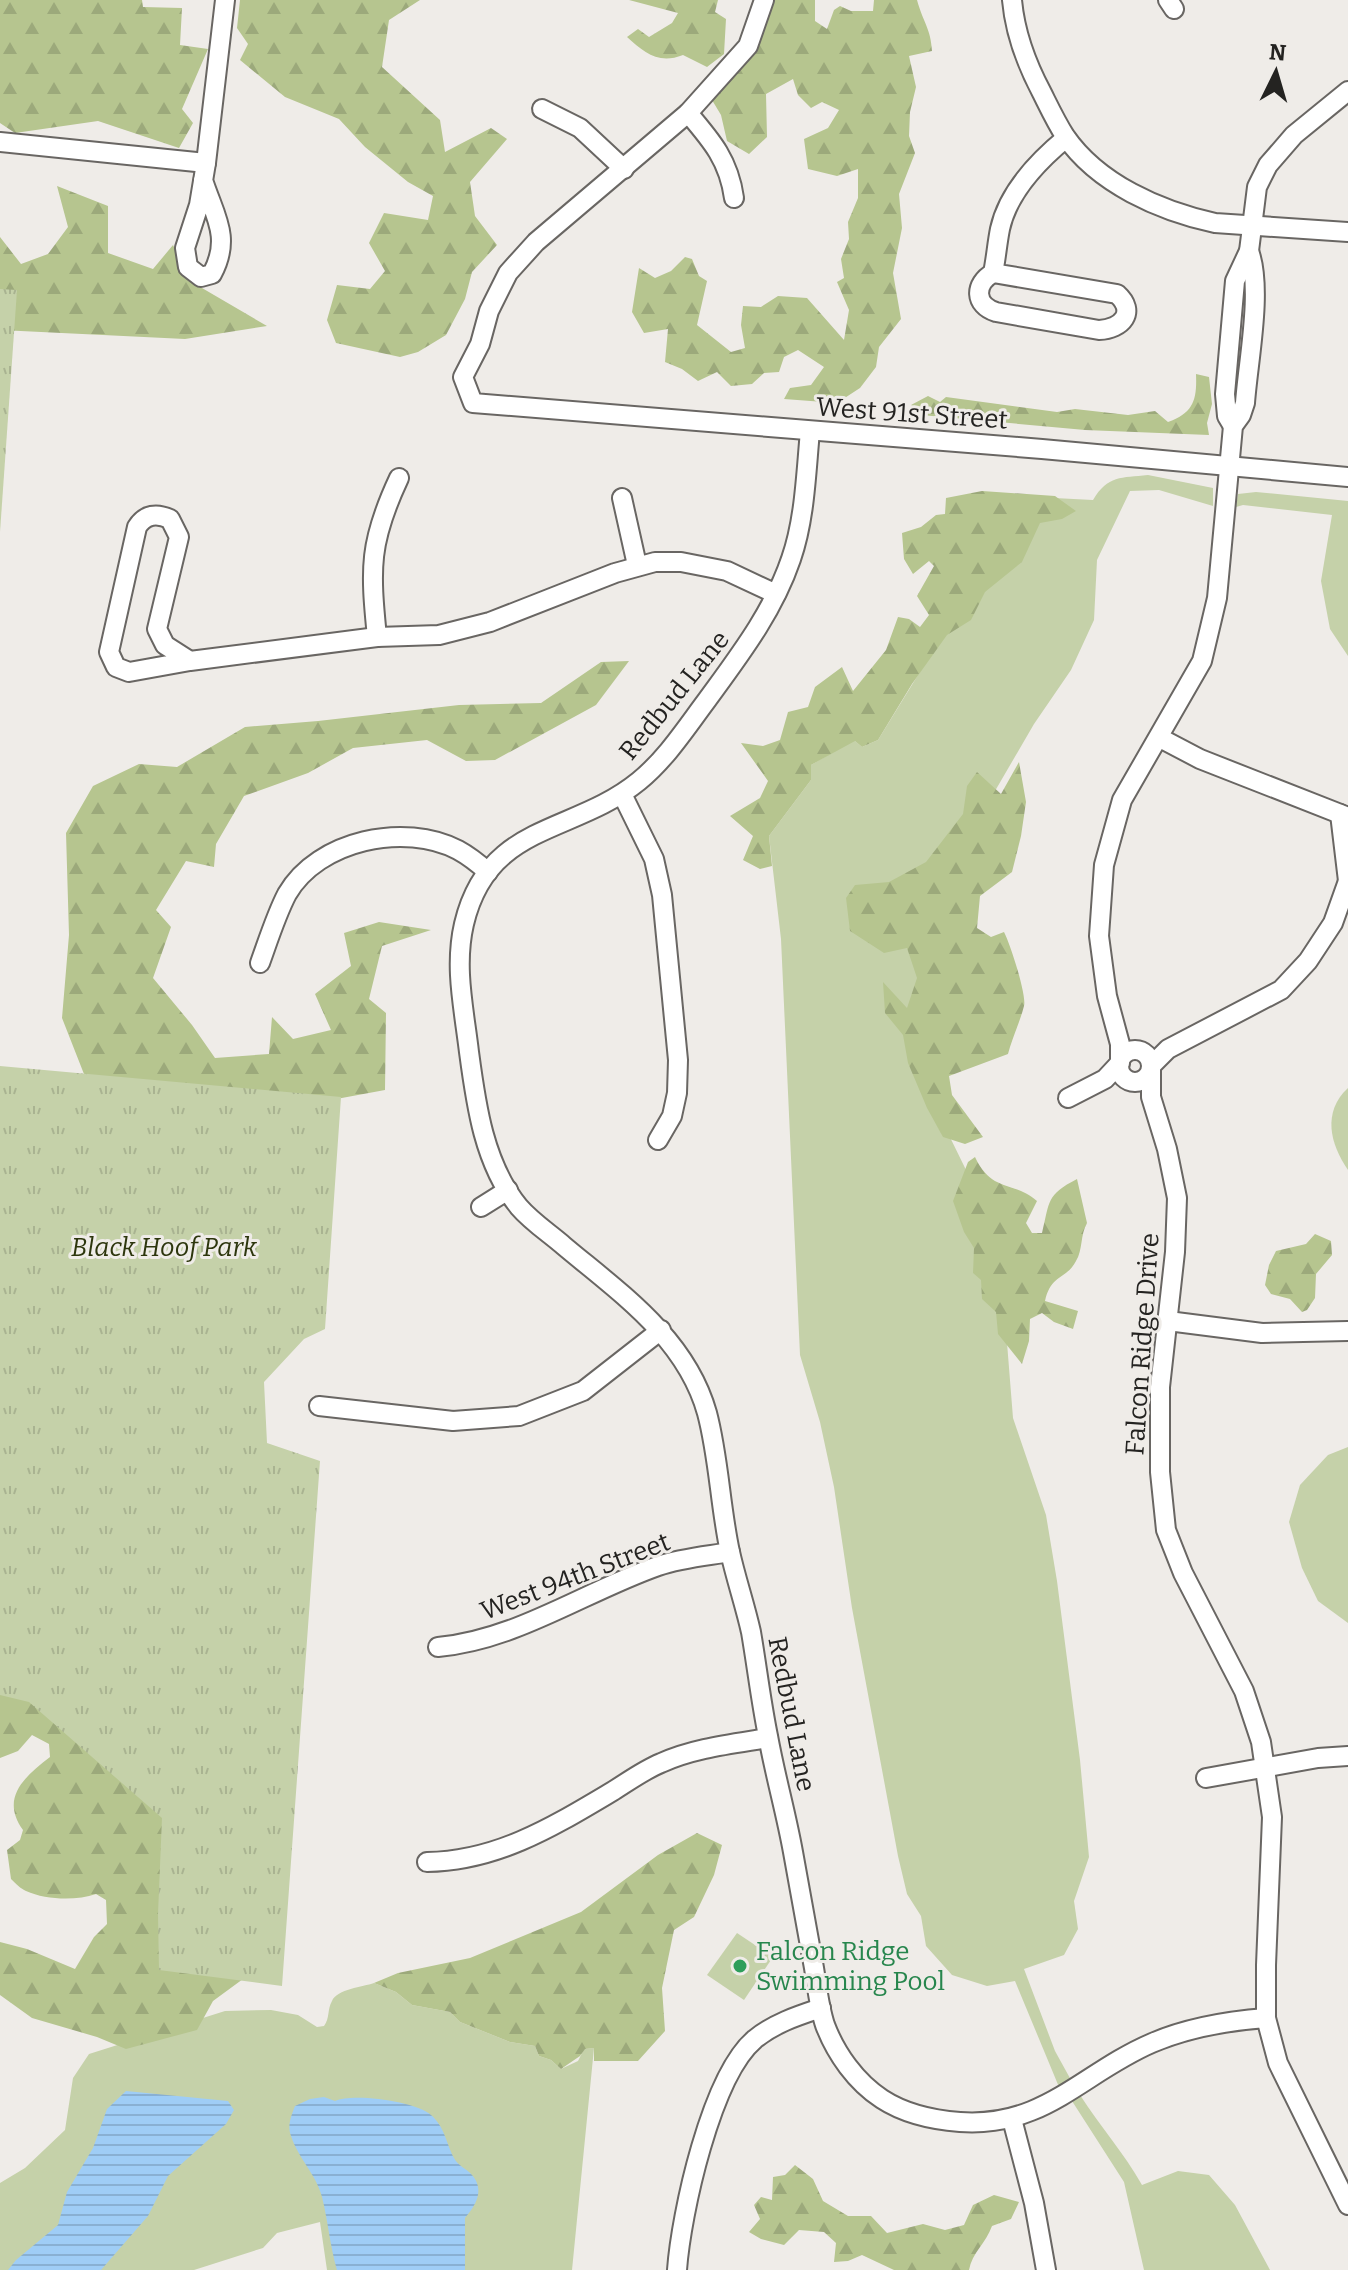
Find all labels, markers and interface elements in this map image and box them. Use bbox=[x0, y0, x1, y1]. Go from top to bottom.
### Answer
north arrow bbox=[1236, 32, 1316, 112]
text: N bbox=[1268, 38, 1287, 67]
street label: West 91st Street bbox=[815, 391, 1010, 436]
street label: Redbud Lane bbox=[613, 625, 736, 766]
park label: Black Hoof Park bbox=[71, 1232, 258, 1263]
street label: Falcon Ridge Drive bbox=[1119, 1232, 1166, 1456]
street label: West 94th Street bbox=[476, 1526, 675, 1627]
street label: Redbud Lane bbox=[761, 1634, 822, 1794]
place label: Falcon Ridge Swimming Pool bbox=[756, 1936, 945, 1997]
marker: Falcon Ridge Swimming Pool bbox=[731, 1957, 749, 1975]

